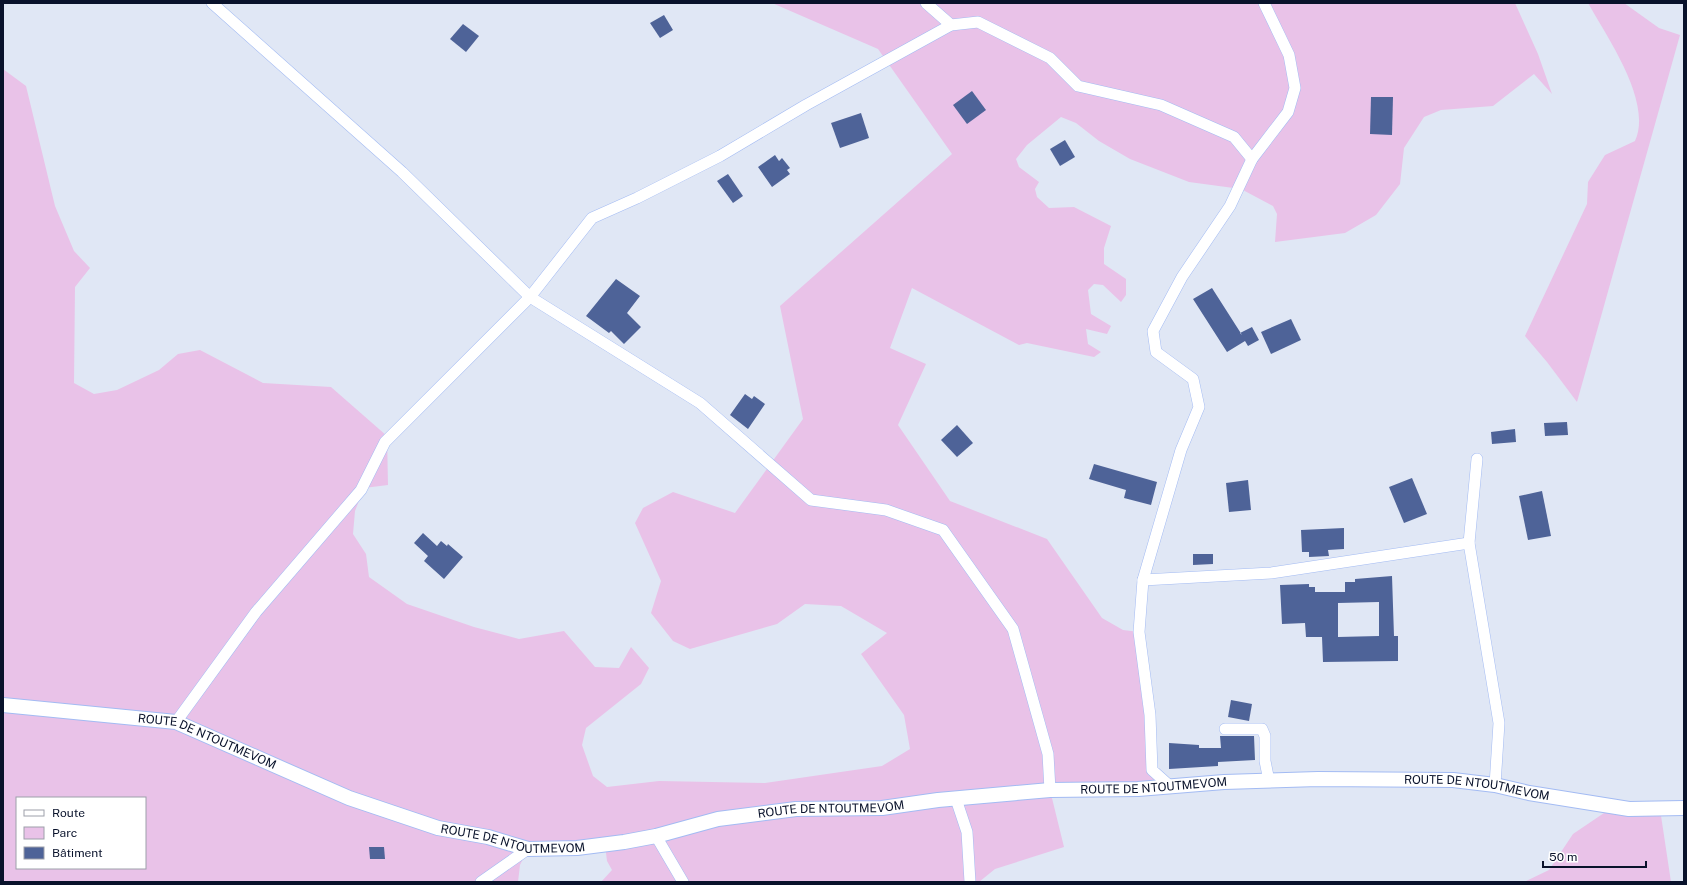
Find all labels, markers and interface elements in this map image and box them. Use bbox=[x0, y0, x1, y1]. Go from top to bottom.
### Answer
street label: ROUTE DE NTOUTMEVOM bbox=[137, 711, 278, 772]
street label: ROUTE DE NTOUTMEVOM bbox=[1404, 773, 1551, 803]
street label: ROUTE DE NTOUTMEVOM bbox=[1080, 775, 1228, 797]
legend bbox=[16, 797, 146, 869]
street label: ROUTE DE NTOUTMEVOM bbox=[757, 798, 905, 821]
text: Route bbox=[52, 806, 85, 820]
street label: ROUTE DE NTOUTMEVOM bbox=[439, 822, 586, 856]
text: Parc bbox=[52, 826, 77, 840]
scale bar bbox=[1543, 843, 1646, 869]
text: Bâtiment bbox=[52, 846, 103, 860]
text: 50 m bbox=[1549, 850, 1577, 864]

